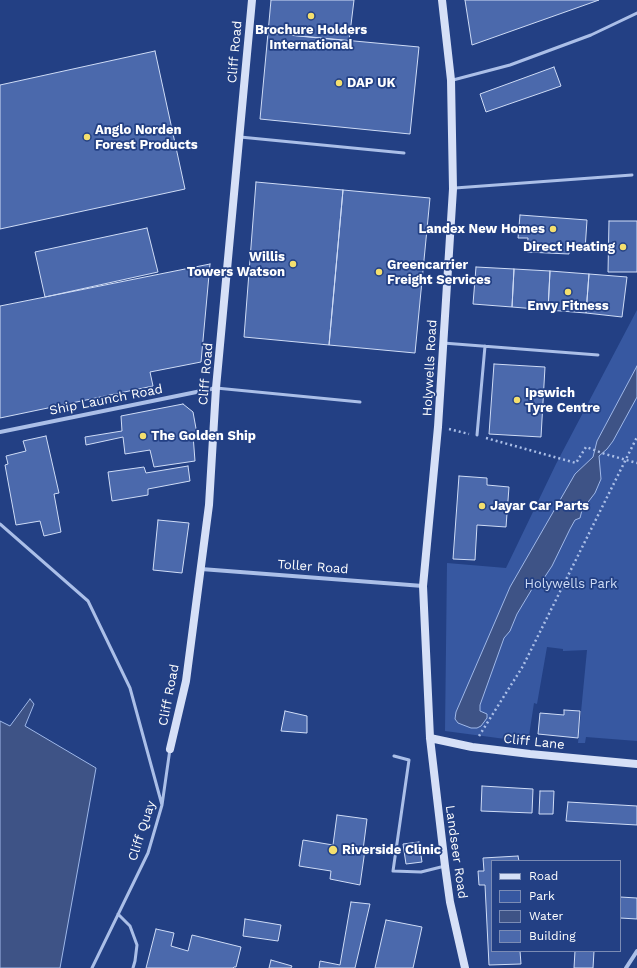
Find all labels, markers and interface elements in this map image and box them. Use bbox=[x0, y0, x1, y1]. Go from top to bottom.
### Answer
marker: Brochure Holders International bbox=[306, 11, 316, 21]
street label: Cliff Road bbox=[224, 20, 246, 84]
place label: Brochure Holders International bbox=[255, 22, 367, 53]
place label: DAP UK bbox=[347, 75, 395, 91]
marker: DAP UK bbox=[334, 78, 344, 88]
place label: Anglo Norden Forest Products bbox=[95, 122, 198, 153]
marker: Anglo Norden Forest Products bbox=[82, 132, 92, 142]
place label: Landex New Homes bbox=[418, 221, 545, 237]
marker: Landex New Homes bbox=[548, 224, 558, 234]
place label: Direct Heating bbox=[523, 239, 615, 255]
marker: Direct Heating bbox=[618, 242, 628, 252]
place label: Willis Towers Watson bbox=[187, 249, 285, 280]
place label: Greencarrier Freight Services bbox=[387, 257, 491, 288]
marker: Willis Towers Watson bbox=[288, 259, 298, 269]
marker: Greencarrier Freight Services bbox=[374, 267, 384, 277]
marker: Envy Fitness bbox=[563, 287, 573, 297]
place label: Envy Fitness bbox=[527, 298, 609, 314]
street label: Holywells Road bbox=[420, 319, 440, 417]
street label: Cliff Road bbox=[195, 342, 217, 406]
street label: Ship Launch Road bbox=[48, 381, 164, 419]
place label: Ipswich Tyre Centre bbox=[525, 385, 600, 416]
marker: Ipswich Tyre Centre bbox=[512, 395, 522, 405]
place label: The Golden Ship bbox=[151, 428, 256, 444]
marker: The Golden Ship bbox=[138, 431, 148, 441]
place label: Jayar Car Parts bbox=[490, 498, 589, 514]
marker: Jayar Car Parts bbox=[477, 501, 487, 511]
street label: Toller Road bbox=[277, 557, 349, 577]
park label: Holywells Park bbox=[525, 576, 617, 592]
street label: Cliff Road bbox=[155, 663, 183, 727]
street label: Cliff Lane bbox=[503, 731, 565, 753]
street label: Cliff Quay bbox=[125, 799, 159, 863]
street label: Landseer Road bbox=[442, 804, 470, 900]
place label: Riverside Clinic bbox=[342, 842, 441, 858]
marker: Riverside Clinic bbox=[327, 844, 339, 856]
legend bbox=[491, 860, 621, 952]
text: Road bbox=[529, 869, 558, 883]
text: Park bbox=[529, 889, 555, 903]
text: Water bbox=[529, 909, 563, 923]
text: Building bbox=[529, 929, 576, 943]

